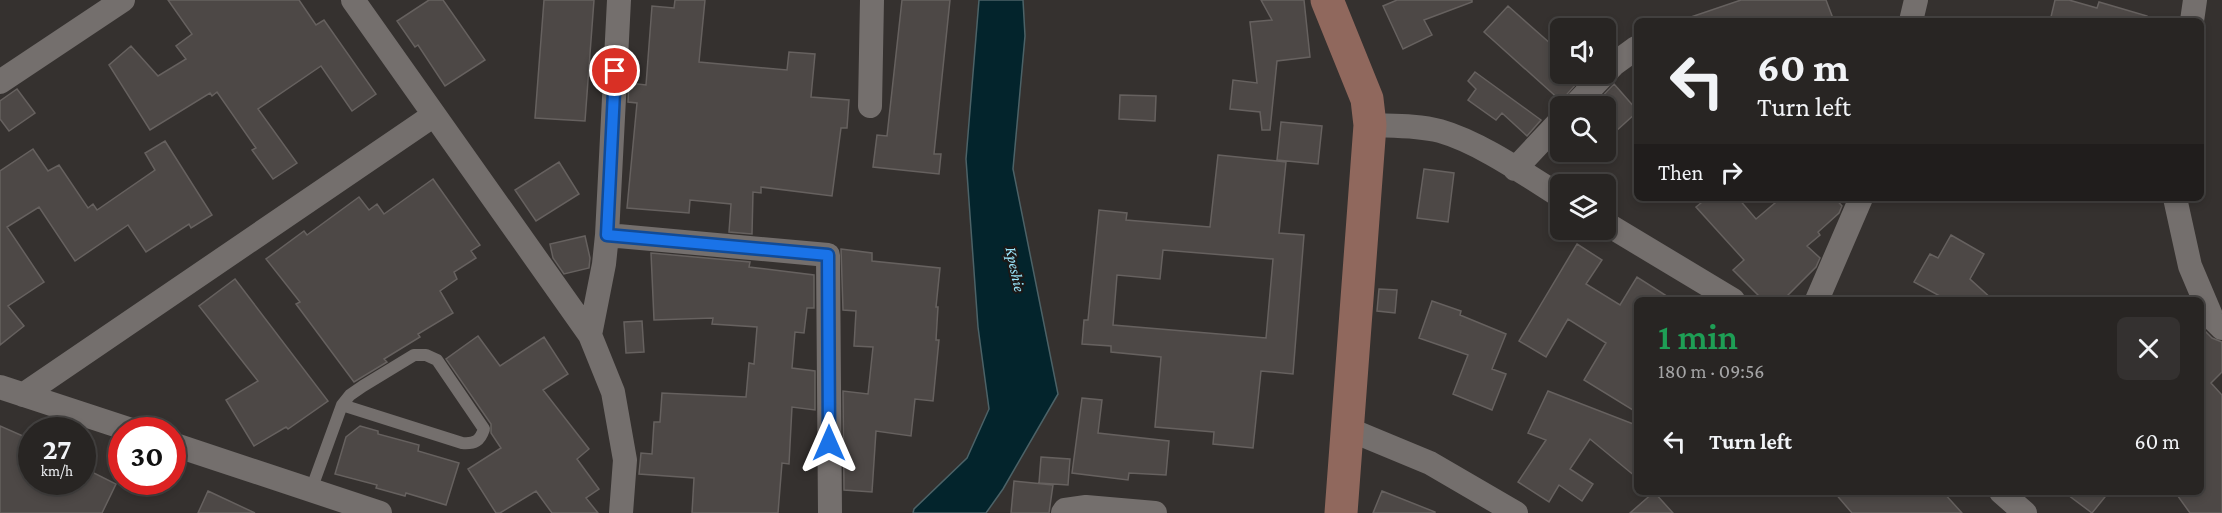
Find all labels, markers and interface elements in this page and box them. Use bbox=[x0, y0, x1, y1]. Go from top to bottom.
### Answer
map controls bbox=[1550, 18, 1616, 240]
button: sound bbox=[1550, 18, 1616, 84]
icon: left bbox=[1658, 42, 1736, 120]
text: 60 m bbox=[1757, 43, 1849, 90]
pin bbox=[589, 45, 640, 96]
icon: arrive bbox=[598, 54, 631, 87]
text: Turn left bbox=[1757, 92, 1851, 122]
button: search bbox=[1550, 96, 1616, 162]
icon: right bbox=[1715, 156, 1748, 189]
text: Then bbox=[1658, 160, 1703, 185]
button: layers bbox=[1550, 174, 1616, 240]
water label: Kpeshie bbox=[1001, 245, 1029, 293]
text: 1 min bbox=[1658, 317, 1738, 357]
button: close bbox=[2117, 317, 2180, 380]
text: 180 m · 09:56 bbox=[1658, 360, 1764, 382]
position arrow bbox=[797, 411, 861, 475]
speed limit sign: 30 bbox=[108, 417, 186, 495]
icon: left bbox=[1658, 425, 1691, 458]
text: Turn left bbox=[1709, 429, 1792, 454]
text: 60 m bbox=[2135, 429, 2180, 454]
text: 27 bbox=[42, 432, 72, 465]
text: km/h bbox=[41, 463, 73, 479]

